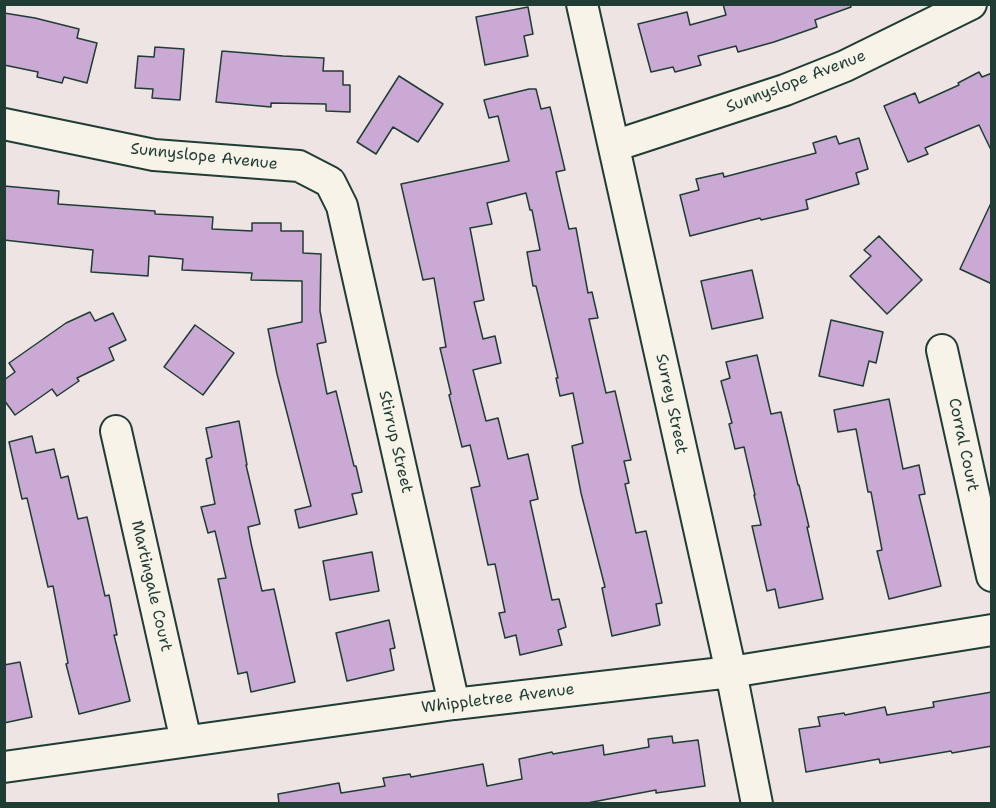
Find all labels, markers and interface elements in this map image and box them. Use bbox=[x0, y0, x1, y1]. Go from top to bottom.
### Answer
street label: Sunnyslope Avenue bbox=[723, 47, 869, 117]
street label: Sunnyslope Avenue bbox=[129, 140, 279, 174]
street label: Surrey Street bbox=[651, 352, 691, 456]
street label: Stirrup Street bbox=[374, 389, 416, 495]
street label: Corral Court bbox=[944, 397, 982, 493]
street label: Martingale Court bbox=[127, 519, 175, 653]
street label: Whippletree Avenue bbox=[420, 680, 576, 718]

